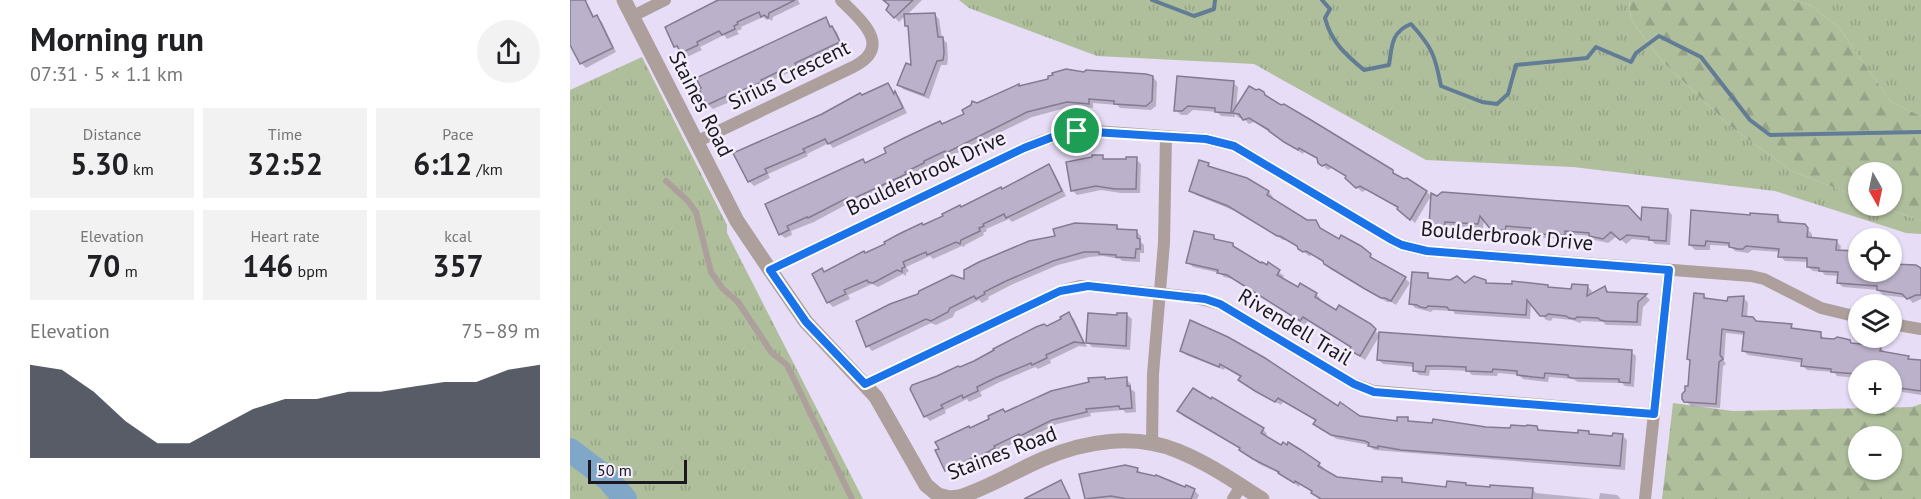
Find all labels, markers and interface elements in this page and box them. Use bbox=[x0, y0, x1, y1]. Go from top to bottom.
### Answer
text: Morning run bbox=[30, 17, 204, 60]
button: share bbox=[477, 20, 540, 83]
street label: Sirius Crescent bbox=[724, 34, 854, 116]
street label: Staines Road bbox=[663, 46, 740, 161]
text: 07:31 · 5 × 1.1 km bbox=[30, 61, 183, 87]
pin bbox=[1051, 105, 1102, 156]
icon: arrive bbox=[1060, 114, 1093, 147]
text: Distance bbox=[83, 124, 141, 144]
text: Time bbox=[268, 124, 302, 144]
text: Pace bbox=[442, 124, 474, 144]
street label: Boulderbrook Drive bbox=[842, 124, 1010, 221]
text: 5.30 bbox=[70, 144, 129, 183]
text: 32:52 bbox=[247, 144, 323, 183]
text: 6:12 bbox=[413, 144, 472, 183]
text: km bbox=[129, 159, 154, 179]
text: /km bbox=[472, 159, 503, 179]
north arrow bbox=[1848, 162, 1902, 216]
map controls bbox=[1848, 162, 1902, 480]
street label: Boulderbrook Drive bbox=[1420, 215, 1594, 256]
text: Elevation bbox=[80, 226, 144, 246]
text: Heart rate bbox=[250, 226, 320, 246]
text: kcal bbox=[444, 226, 472, 246]
button: locate bbox=[1848, 228, 1902, 282]
text: 70 bbox=[86, 246, 120, 285]
text: 146 bbox=[242, 246, 293, 285]
text: 357 bbox=[432, 246, 484, 285]
text: m bbox=[120, 261, 138, 281]
text: bpm bbox=[293, 261, 328, 281]
street label: Rivendell Trail bbox=[1233, 282, 1357, 371]
button: layers bbox=[1848, 294, 1902, 348]
text: Elevation bbox=[30, 318, 110, 344]
text: 75–89 m bbox=[462, 318, 540, 344]
button: + bbox=[1848, 360, 1902, 414]
street label: Staines Road bbox=[943, 419, 1061, 486]
button: − bbox=[1848, 426, 1902, 480]
scale bar bbox=[588, 457, 687, 484]
text: 50 m bbox=[597, 460, 632, 480]

